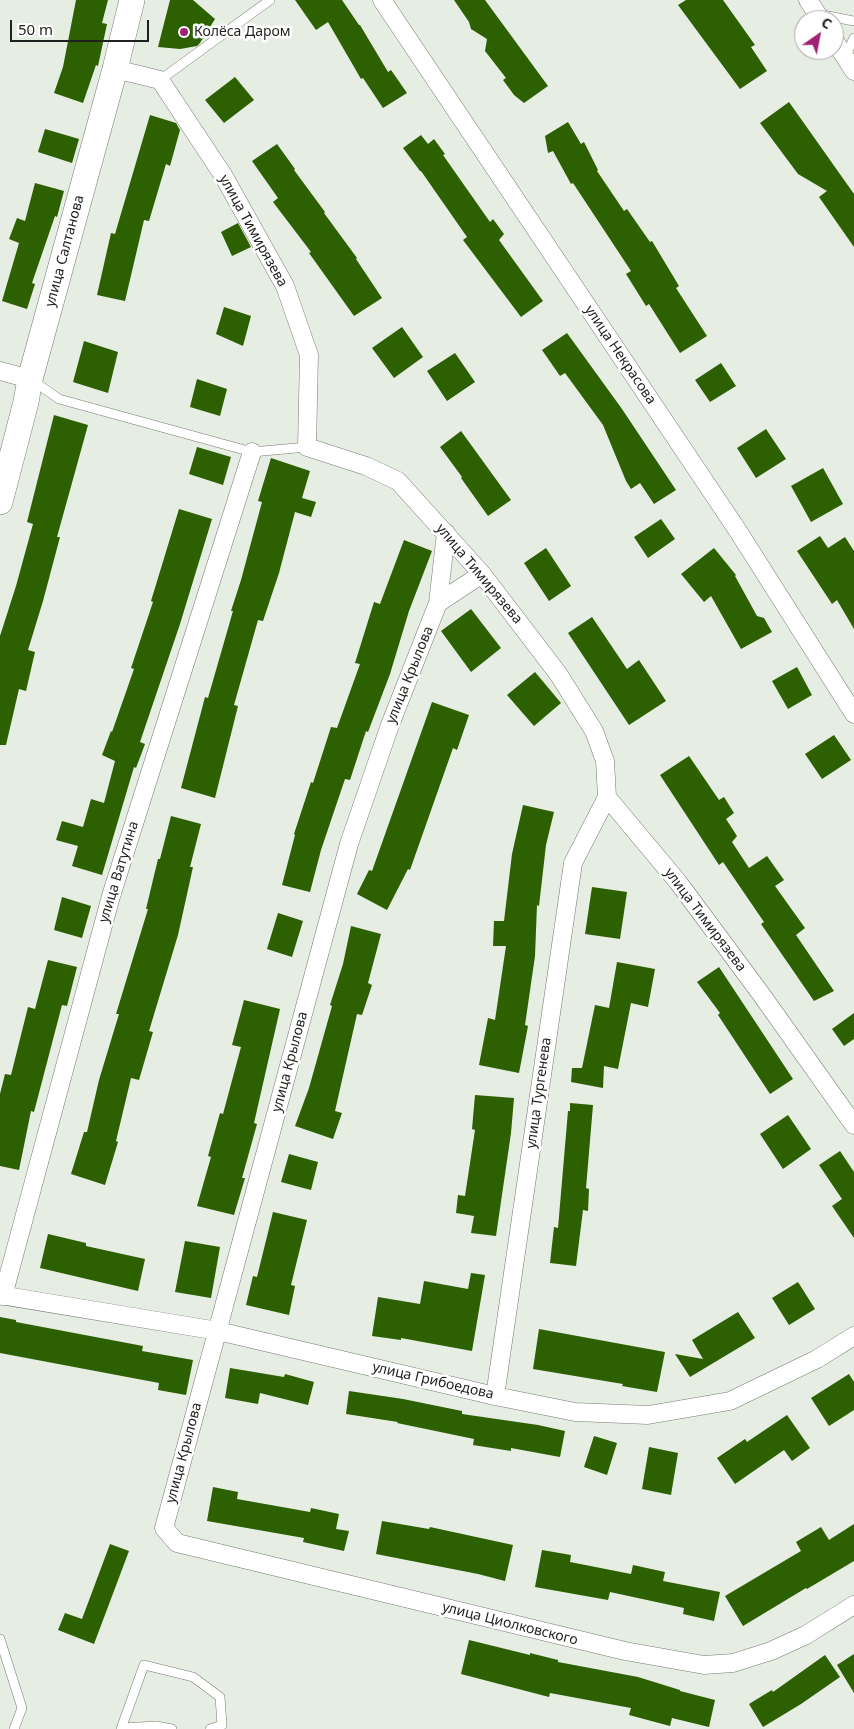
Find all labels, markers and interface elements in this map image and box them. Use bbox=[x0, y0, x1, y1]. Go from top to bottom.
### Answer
scale bar bbox=[12, 10, 151, 42]
north arrow bbox=[794, 10, 844, 60]
text: С bbox=[818, 12, 836, 33]
text: 50 m bbox=[18, 19, 53, 39]
place label: Колёса Даром bbox=[194, 24, 291, 40]
marker: Колёса Даром bbox=[178, 26, 190, 38]
street label: улица Тимирязева bbox=[215, 172, 291, 290]
street label: улица Салтанова bbox=[42, 193, 88, 309]
street label: улица Некрасова bbox=[581, 302, 659, 408]
street label: улица Тимирязева bbox=[432, 521, 526, 627]
street label: улица Крылова bbox=[383, 624, 437, 726]
street label: улица Ватутина bbox=[96, 819, 142, 925]
street label: улица Тимирязева bbox=[661, 865, 749, 975]
street label: улица Крылова bbox=[269, 1010, 311, 1114]
street label: улица Тургенева bbox=[523, 1036, 555, 1150]
street label: улица Грибоедова bbox=[371, 1359, 495, 1403]
street label: улица Крылова bbox=[163, 1401, 205, 1505]
street label: улица Циолковского bbox=[441, 1599, 579, 1649]

